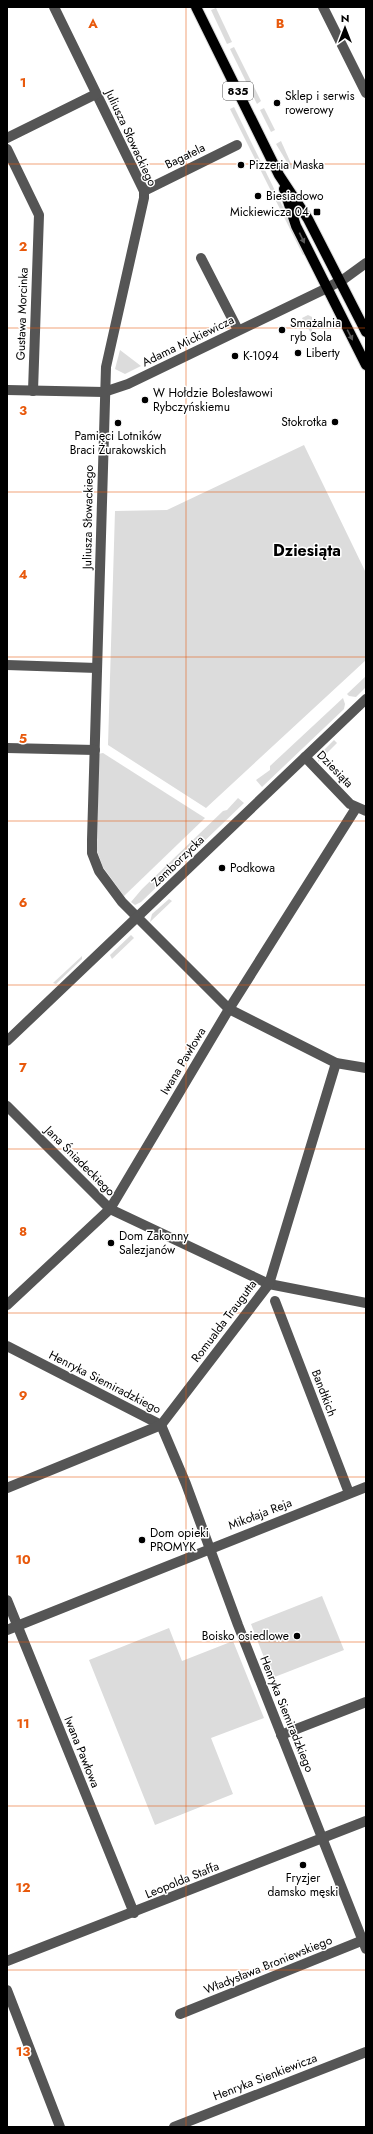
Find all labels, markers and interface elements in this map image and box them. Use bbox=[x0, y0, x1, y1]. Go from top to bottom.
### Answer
north arrow bbox=[325, 8, 365, 48]
text: N bbox=[341, 10, 349, 26]
text: A bbox=[87, 14, 98, 33]
text: B bbox=[276, 14, 285, 33]
text: 1 bbox=[20, 73, 26, 92]
road number: 835 bbox=[223, 82, 253, 100]
street label: Juliusza Słowackiego bbox=[100, 85, 161, 190]
place label: Sklep i serwis rowerowy bbox=[285, 87, 355, 119]
marker: Sklep i serwis rowerowy bbox=[272, 98, 282, 108]
street label: Bagatela bbox=[162, 138, 208, 173]
place label: Pizzeria Maska bbox=[249, 156, 324, 174]
marker: Pizzeria Maska bbox=[236, 160, 246, 170]
place label: Biesiadowo bbox=[266, 187, 324, 205]
marker: Biesiadowo bbox=[253, 191, 263, 201]
place label: Mickiewicza 04 bbox=[230, 203, 309, 221]
marker: Mickiewicza 04 bbox=[312, 207, 322, 217]
one-way arrow bbox=[299, 232, 305, 244]
text: 2 bbox=[19, 237, 27, 256]
street label: Gustawa Morcinka bbox=[11, 267, 33, 361]
street label: Adama Mickiewicza bbox=[139, 311, 237, 371]
place label: Smażalnia ryb Sola bbox=[290, 314, 341, 346]
marker: Smażalnia ryb Sola bbox=[277, 325, 287, 335]
one-way arrow bbox=[347, 329, 353, 341]
place label: Liberty bbox=[306, 344, 341, 362]
place label: K-1094 bbox=[243, 347, 279, 365]
marker: Liberty bbox=[293, 348, 303, 358]
marker: K-1094 bbox=[230, 351, 240, 361]
place label: W Hołdzie Bolesławowi Rybczyńskiemu bbox=[153, 384, 273, 416]
marker: W Hołdzie Bolesławowi Rybczyńskiemu bbox=[140, 395, 150, 405]
text: 3 bbox=[19, 401, 27, 420]
place label: Stokrotka bbox=[281, 413, 327, 431]
marker: Stokrotka bbox=[330, 417, 340, 427]
marker: Pamięci Lotników Braci Żurakowskich bbox=[113, 418, 123, 428]
place label: Pamięci Lotników Braci Żurakowskich bbox=[70, 427, 166, 459]
street label: Juliusza Słowackiego bbox=[78, 464, 98, 571]
district label: Dziesiąta bbox=[273, 539, 341, 562]
text: 4 bbox=[18, 565, 28, 584]
text: 5 bbox=[19, 729, 27, 748]
street label: Dziesiąta bbox=[313, 746, 357, 792]
street label: Zemborzycka bbox=[148, 831, 209, 891]
place label: Podkowa bbox=[230, 859, 275, 877]
marker: Podkowa bbox=[217, 863, 227, 873]
text: 6 bbox=[19, 893, 28, 912]
street label: Iwana Pawłowa bbox=[156, 1024, 210, 1098]
text: 7 bbox=[19, 1058, 27, 1077]
street label: Jana Śniadeckiego bbox=[39, 1120, 119, 1200]
text: 8 bbox=[19, 1222, 27, 1241]
place label: Dom Zakonny Salezjanów bbox=[119, 1227, 189, 1259]
marker: Dom Zakonny Salezjanów bbox=[106, 1238, 116, 1248]
street label: Romualda Traugutta bbox=[187, 1276, 261, 1366]
street label: Henryka Siemiradzkiego bbox=[46, 1346, 165, 1418]
street label: Bandtkich bbox=[307, 1367, 341, 1419]
text: 9 bbox=[19, 1386, 28, 1405]
street label: Mikołaja Reja bbox=[225, 1494, 295, 1534]
place label: Dom opieki PROMYK bbox=[150, 1524, 209, 1556]
marker: Dom opieki PROMYK bbox=[137, 1535, 147, 1545]
text: 10 bbox=[15, 1550, 31, 1569]
place label: Boisko osiedlowe bbox=[202, 1627, 289, 1645]
marker: Boisko osiedlowe bbox=[292, 1631, 302, 1641]
street label: Henryka Siemiradzkiego bbox=[255, 1653, 319, 1775]
text: 11 bbox=[16, 1714, 30, 1733]
street label: Iwana Pawłowa bbox=[59, 1714, 105, 1791]
street label: Leopolda Staffa bbox=[142, 1857, 222, 1903]
marker: Fryzjer damsko męski bbox=[298, 1860, 308, 1870]
place label: Fryzjer damsko męski bbox=[268, 1869, 338, 1901]
text: 12 bbox=[15, 1878, 31, 1897]
street label: Władysława Broniewskiego bbox=[201, 1931, 335, 1999]
text: 13 bbox=[16, 2042, 30, 2061]
street label: Henryka Sienkiewicza bbox=[210, 2049, 320, 2105]

